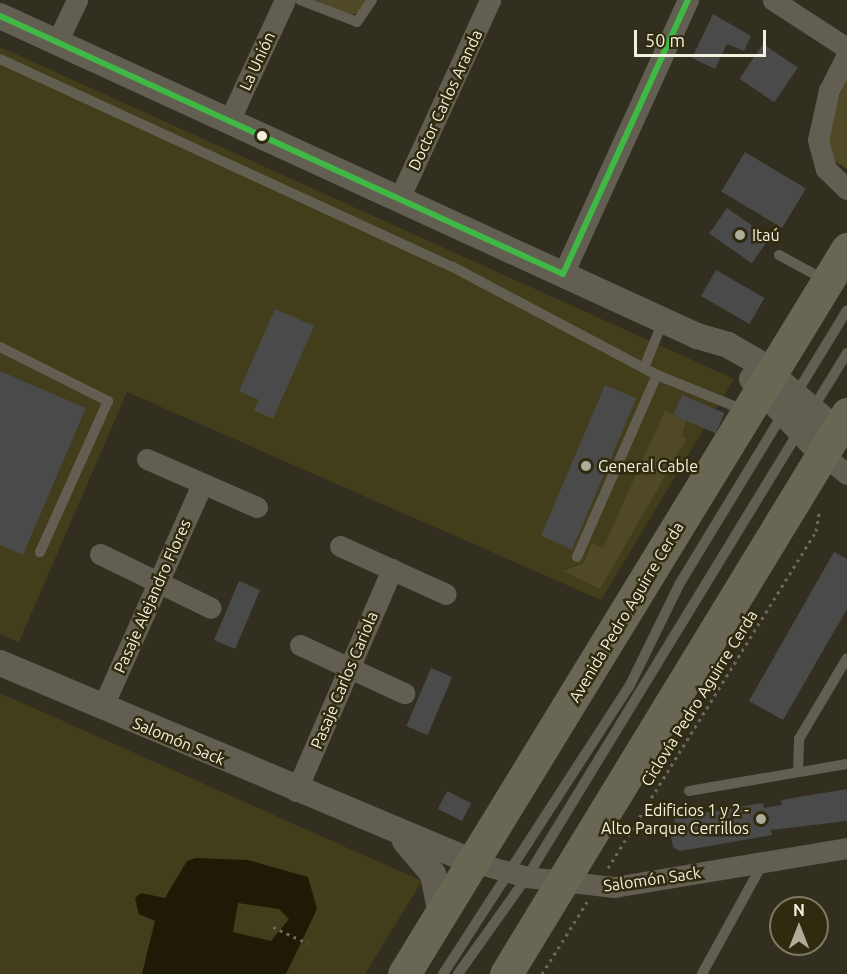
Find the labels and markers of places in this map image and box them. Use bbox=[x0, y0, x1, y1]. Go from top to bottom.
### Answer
unlabelled marker bbox=[256, 130, 268, 142]
place label: Itaú bbox=[752, 225, 780, 245]
marker: Itaú bbox=[733, 228, 747, 242]
place label: General Cable bbox=[598, 456, 698, 476]
marker: General Cable bbox=[579, 459, 593, 473]
place label: Edificios 1 y 2 - Alto Parque Cerrillos bbox=[601, 800, 749, 838]
marker: Edificios 1 y 2 - Alto Parque Cerrillos bbox=[754, 812, 768, 826]

